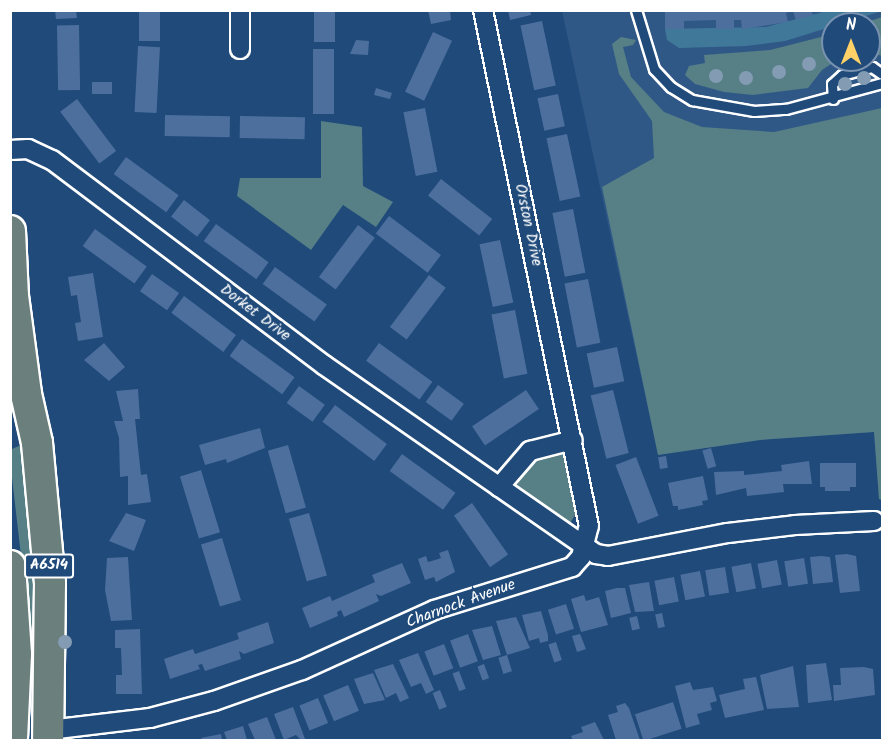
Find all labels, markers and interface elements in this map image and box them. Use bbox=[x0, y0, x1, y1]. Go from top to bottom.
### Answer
north arrow bbox=[821, 12, 881, 72]
text: N bbox=[846, 13, 856, 38]
street label: Orston Drive bbox=[510, 182, 546, 268]
street label: Dorket Drive bbox=[216, 280, 294, 346]
road number: A6514 bbox=[23, 554, 74, 578]
street label: Charnock Avenue bbox=[404, 575, 518, 633]

